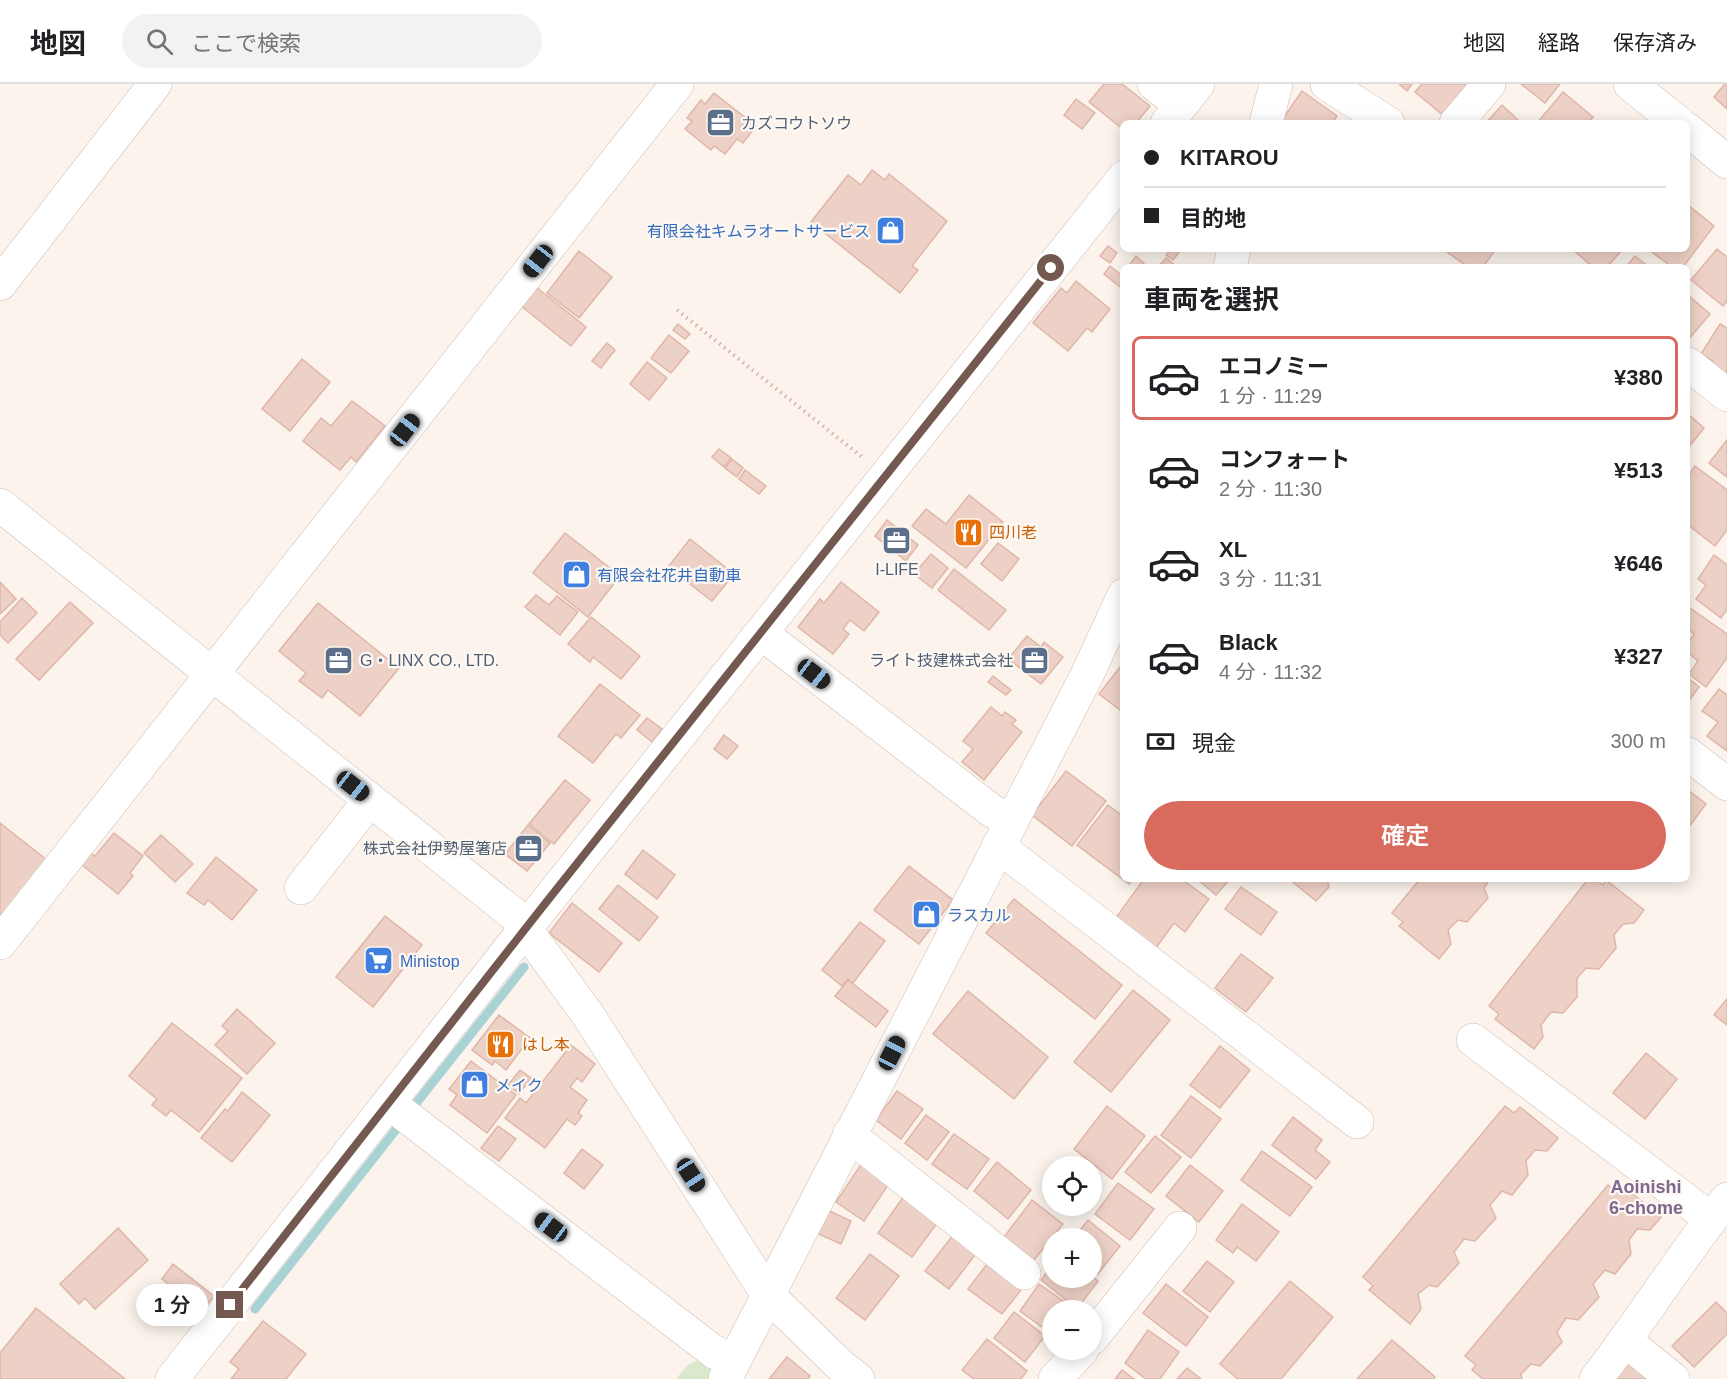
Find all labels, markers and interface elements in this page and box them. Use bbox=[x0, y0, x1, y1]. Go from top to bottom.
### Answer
search box bbox=[122, 14, 542, 68]
icon: search bbox=[143, 25, 176, 58]
text: 地図 bbox=[30, 28, 86, 59]
text: ここで検索 bbox=[191, 31, 301, 56]
text: 地図 bbox=[1463, 31, 1505, 54]
text: 経路 bbox=[1538, 31, 1580, 54]
text: 保存済み bbox=[1613, 31, 1697, 54]
office icon: カズコウトソウ bbox=[704, 107, 736, 139]
place label: カズコウトソウ bbox=[741, 115, 852, 132]
text: KITAROU bbox=[1180, 145, 1279, 170]
text: 目的地 bbox=[1180, 206, 1246, 231]
shop icon: 有限会社キムラオートサービス bbox=[875, 215, 907, 247]
place label: 有限会社キムラオートサービス bbox=[647, 223, 870, 240]
car bbox=[520, 241, 556, 281]
route start bbox=[1037, 254, 1064, 281]
text: 車両を選択 bbox=[1144, 285, 1279, 315]
icon: car bbox=[1147, 351, 1201, 405]
text: エコノミー bbox=[1219, 354, 1329, 379]
text: ¥380 bbox=[1614, 365, 1663, 390]
text: 1 分 · 11:29 bbox=[1219, 385, 1322, 407]
car bbox=[387, 410, 423, 450]
icon: car bbox=[1147, 444, 1201, 498]
text: コンフォート bbox=[1219, 447, 1350, 472]
text: ¥513 bbox=[1614, 458, 1663, 483]
text: 2 分 · 11:30 bbox=[1219, 478, 1322, 500]
restaurant icon: 四川老 bbox=[952, 516, 984, 548]
place label: 四川老 bbox=[989, 524, 1037, 541]
office icon: I-LIFE bbox=[881, 525, 913, 557]
icon: car bbox=[1147, 537, 1201, 591]
text: XL bbox=[1219, 537, 1247, 562]
text: ¥646 bbox=[1614, 551, 1663, 576]
shop icon: 有限会社花井自動車 bbox=[560, 559, 592, 591]
place label: I-LIFE bbox=[875, 561, 919, 578]
place label: 有限会社花井自動車 bbox=[597, 567, 741, 584]
text: 3 分 · 11:31 bbox=[1219, 568, 1322, 590]
icon: car bbox=[1147, 630, 1201, 684]
text: Black bbox=[1219, 630, 1278, 655]
office icon: G・LINX CO., LTD. bbox=[323, 644, 355, 676]
office icon: ライト技建株式会社 bbox=[1018, 644, 1050, 676]
text: ¥327 bbox=[1614, 644, 1663, 669]
place label: G・LINX CO., LTD. bbox=[360, 652, 499, 669]
place label: ライト技建株式会社 bbox=[869, 652, 1013, 669]
car bbox=[794, 656, 834, 692]
text: 4 分 · 11:32 bbox=[1219, 661, 1322, 683]
icon: cash bbox=[1144, 725, 1177, 758]
text: 300 m bbox=[1610, 730, 1666, 752]
text: 現金 bbox=[1192, 731, 1236, 756]
car bbox=[333, 768, 373, 804]
button: 確定 bbox=[1144, 801, 1666, 870]
office icon: 株式会社伊勢屋箸店 bbox=[512, 832, 544, 864]
place label: 株式会社伊勢屋箸店 bbox=[363, 840, 507, 857]
shop icon: ラスカル bbox=[910, 899, 942, 931]
place label: ラスカル bbox=[947, 907, 1011, 924]
supermarket icon: Ministop bbox=[363, 945, 395, 977]
place label: Ministop bbox=[400, 953, 460, 970]
restaurant icon: はし本 bbox=[485, 1028, 517, 1060]
car bbox=[876, 1033, 908, 1073]
place label: はし本 bbox=[522, 1036, 570, 1053]
shop icon: メイク bbox=[458, 1069, 490, 1101]
place label: メイク bbox=[495, 1077, 543, 1094]
car bbox=[674, 1155, 708, 1195]
map controls bbox=[1042, 1156, 1102, 1360]
button: locate bbox=[1042, 1156, 1102, 1216]
district label: Aoinishi 6-chome bbox=[1609, 1177, 1683, 1218]
car bbox=[531, 1209, 571, 1245]
button: + bbox=[1042, 1228, 1102, 1288]
callout: 1 分 bbox=[137, 1284, 209, 1326]
route end bbox=[216, 1291, 243, 1318]
text: 1 分 bbox=[154, 1294, 190, 1316]
button: − bbox=[1042, 1300, 1102, 1360]

